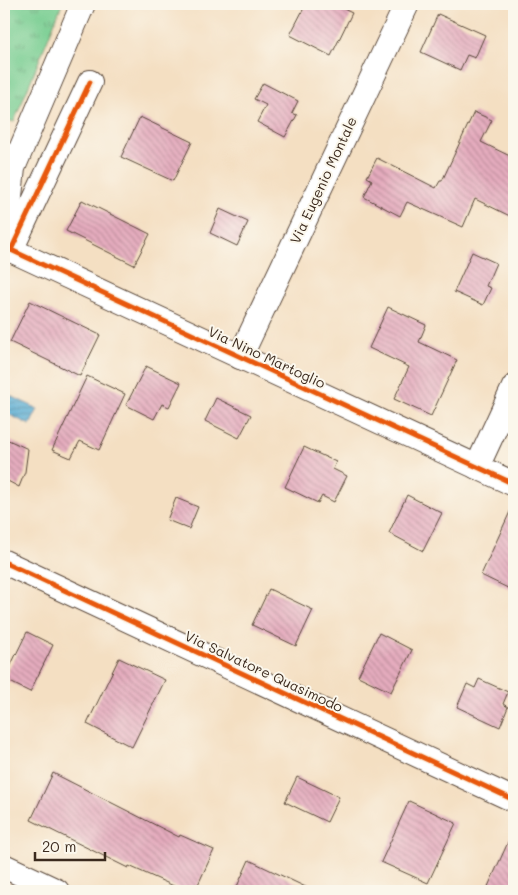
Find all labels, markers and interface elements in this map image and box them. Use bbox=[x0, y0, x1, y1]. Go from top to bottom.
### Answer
street label: Via Eugenio Montale bbox=[285, 113, 361, 247]
street label: Via Nino Martoglio bbox=[205, 322, 329, 392]
street label: Via Salvatore Quasimodo bbox=[182, 626, 346, 716]
scale bar bbox=[35, 830, 105, 862]
text: 20 m bbox=[42, 836, 76, 856]

